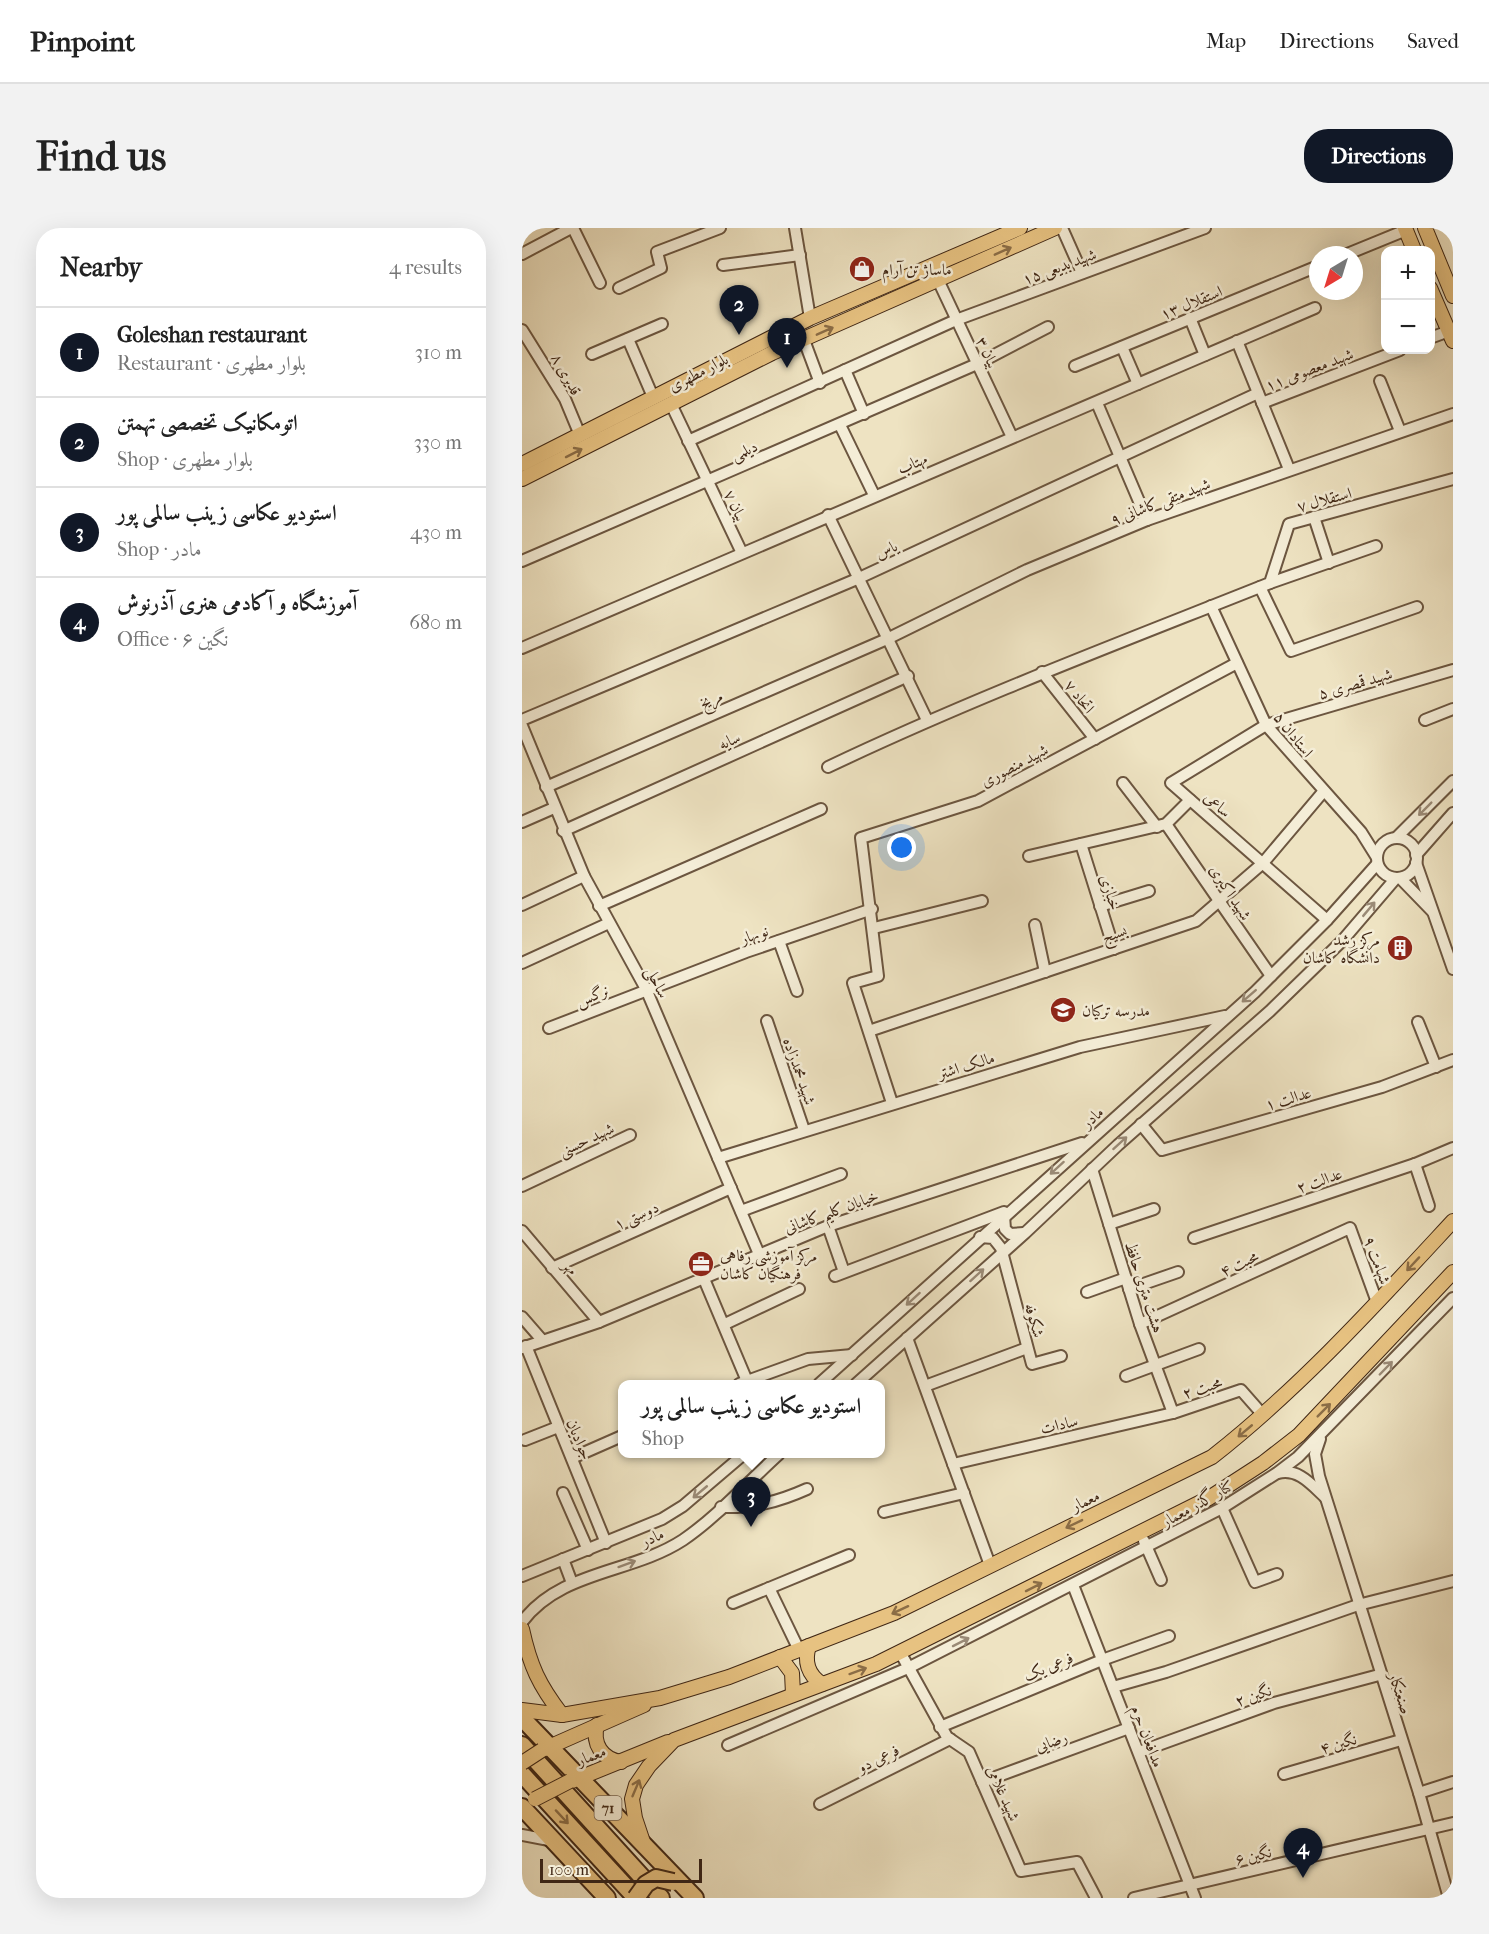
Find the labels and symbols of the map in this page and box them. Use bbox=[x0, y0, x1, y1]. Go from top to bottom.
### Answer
street label: شهید بدیعی ۱۵ bbox=[1020, 244, 1099, 291]
one-way arrow bbox=[993, 245, 1012, 256]
north arrow bbox=[1309, 246, 1363, 300]
shop icon: ماساژ تن آرام bbox=[847, 254, 877, 284]
place label: ماساژ تن آرام bbox=[882, 260, 952, 284]
street label: استقلال ۱۳ bbox=[1157, 281, 1225, 324]
pin: 2 bbox=[720, 285, 758, 335]
pin: 1 bbox=[768, 318, 806, 368]
one-way arrow bbox=[816, 324, 834, 336]
street label: بیان ۳ bbox=[971, 334, 1003, 371]
street label: شهید معصومی ۱۱ bbox=[1262, 344, 1356, 396]
street label: بلوار مطهری bbox=[665, 349, 732, 396]
street label: قدیری ۸ bbox=[547, 350, 586, 398]
street label: دیلمی bbox=[728, 436, 761, 466]
one-way arrow bbox=[565, 447, 583, 458]
street label: مهتاب bbox=[894, 449, 930, 479]
street label: شهید متقی کاشانی ۹ bbox=[1108, 474, 1214, 531]
street label: استقلال ۷ bbox=[1295, 483, 1354, 516]
street label: بیان ۷ bbox=[719, 487, 751, 524]
street label: یاس bbox=[872, 536, 902, 564]
street label: شهید قمصری ۵ bbox=[1316, 664, 1395, 704]
street label: اتحاد ۷ bbox=[1061, 676, 1099, 717]
street label: مریخ bbox=[697, 686, 727, 716]
street label: استادان ۵ bbox=[1270, 708, 1317, 761]
street label: سایه bbox=[715, 727, 743, 754]
street label: شهید منصوری bbox=[977, 740, 1052, 792]
street label: ساعی bbox=[1200, 787, 1235, 821]
one-way arrow bbox=[1417, 802, 1432, 817]
your location bbox=[887, 833, 916, 862]
street label: شهید اکبری bbox=[1205, 861, 1256, 924]
street label: خبازی bbox=[1096, 872, 1125, 913]
one-way arrow bbox=[1363, 901, 1376, 917]
street label: بسیج bbox=[1099, 920, 1131, 951]
street label: نوبهار bbox=[736, 921, 771, 950]
place label: مرکز رشد دانشگاه کاشان bbox=[1303, 930, 1380, 967]
building icon: مرکز رشد دانشگاه کاشان bbox=[1385, 933, 1415, 963]
street label: ساحلی bbox=[640, 963, 674, 1002]
street label: نرگس bbox=[573, 980, 612, 1012]
one-way arrow bbox=[1242, 989, 1257, 1003]
school or university icon: مدرسه ترکیان bbox=[1048, 995, 1078, 1025]
place label: مدرسه ترکیان bbox=[1082, 1001, 1150, 1020]
street label: شهید محمدزاده bbox=[778, 1035, 820, 1108]
street label: مالک اشتر bbox=[933, 1048, 997, 1084]
street label: عدالت ۱ bbox=[1263, 1083, 1313, 1114]
street label: مادر bbox=[1076, 1102, 1107, 1134]
street label: شهید حسنی bbox=[555, 1118, 618, 1162]
one-way arrow bbox=[1113, 1136, 1128, 1150]
one-way arrow bbox=[1050, 1161, 1065, 1175]
street label: عدالت ۲ bbox=[1294, 1164, 1344, 1197]
street label: خیابان کلیم کاشانی bbox=[781, 1186, 883, 1244]
street label: دوستی ۱ bbox=[611, 1197, 662, 1236]
street label: شهامت ۹ bbox=[1359, 1234, 1395, 1287]
street label: هشت متری حافظ bbox=[1121, 1239, 1168, 1335]
place label: مرکز آموزشی رفاهی فرهنگیان کاشان bbox=[720, 1246, 817, 1284]
street label: محبت ۴ bbox=[1217, 1246, 1262, 1281]
office icon: مرکز آموزشی رفاهی فرهنگیان کاشان bbox=[686, 1249, 716, 1279]
street label: مهر bbox=[557, 1254, 582, 1279]
one-way arrow bbox=[1406, 1256, 1420, 1271]
one-way arrow bbox=[969, 1268, 984, 1282]
one-way arrow bbox=[905, 1292, 920, 1306]
street label: شکوفه bbox=[1020, 1301, 1048, 1340]
one-way arrow bbox=[1378, 1361, 1393, 1376]
street label: محبت ۲ bbox=[1180, 1372, 1225, 1403]
one-way arrow bbox=[1317, 1403, 1332, 1417]
street label: سادات bbox=[1038, 1411, 1080, 1438]
street label: جوادیان bbox=[562, 1416, 597, 1463]
one-way arrow bbox=[1238, 1424, 1253, 1438]
street label: کنار گذر معمار bbox=[1155, 1474, 1236, 1532]
pin: 3 bbox=[732, 1478, 770, 1527]
one-way arrow bbox=[693, 1485, 708, 1499]
street label: معمار bbox=[1066, 1485, 1103, 1516]
one-way arrow bbox=[1066, 1518, 1084, 1530]
street label: مادر bbox=[636, 1524, 667, 1552]
one-way arrow bbox=[618, 1558, 636, 1569]
one-way arrow bbox=[1024, 1580, 1042, 1592]
one-way arrow bbox=[891, 1605, 909, 1617]
one-way arrow bbox=[951, 1636, 969, 1647]
street label: فرعی یک bbox=[1021, 1648, 1076, 1686]
one-way arrow bbox=[848, 1664, 867, 1675]
street label: صنعتکار bbox=[1384, 1668, 1416, 1716]
street label: نگین ۲ bbox=[1232, 1679, 1274, 1711]
street label: مدافعان حرم bbox=[1122, 1702, 1168, 1772]
street label: رضایی bbox=[1032, 1727, 1070, 1757]
street label: نگین ۴ bbox=[1317, 1728, 1359, 1758]
street label: فرعی دو bbox=[852, 1740, 903, 1778]
street label: معمار bbox=[572, 1741, 608, 1770]
street label: شهید غلامی bbox=[982, 1762, 1024, 1824]
one-way arrow bbox=[631, 1779, 642, 1797]
road number: 71 bbox=[594, 1796, 622, 1820]
one-way arrow bbox=[554, 1809, 568, 1824]
pin: 4 bbox=[1284, 1828, 1322, 1878]
street label: نگین ۶ bbox=[1233, 1841, 1273, 1869]
scale bar bbox=[540, 1856, 702, 1884]

